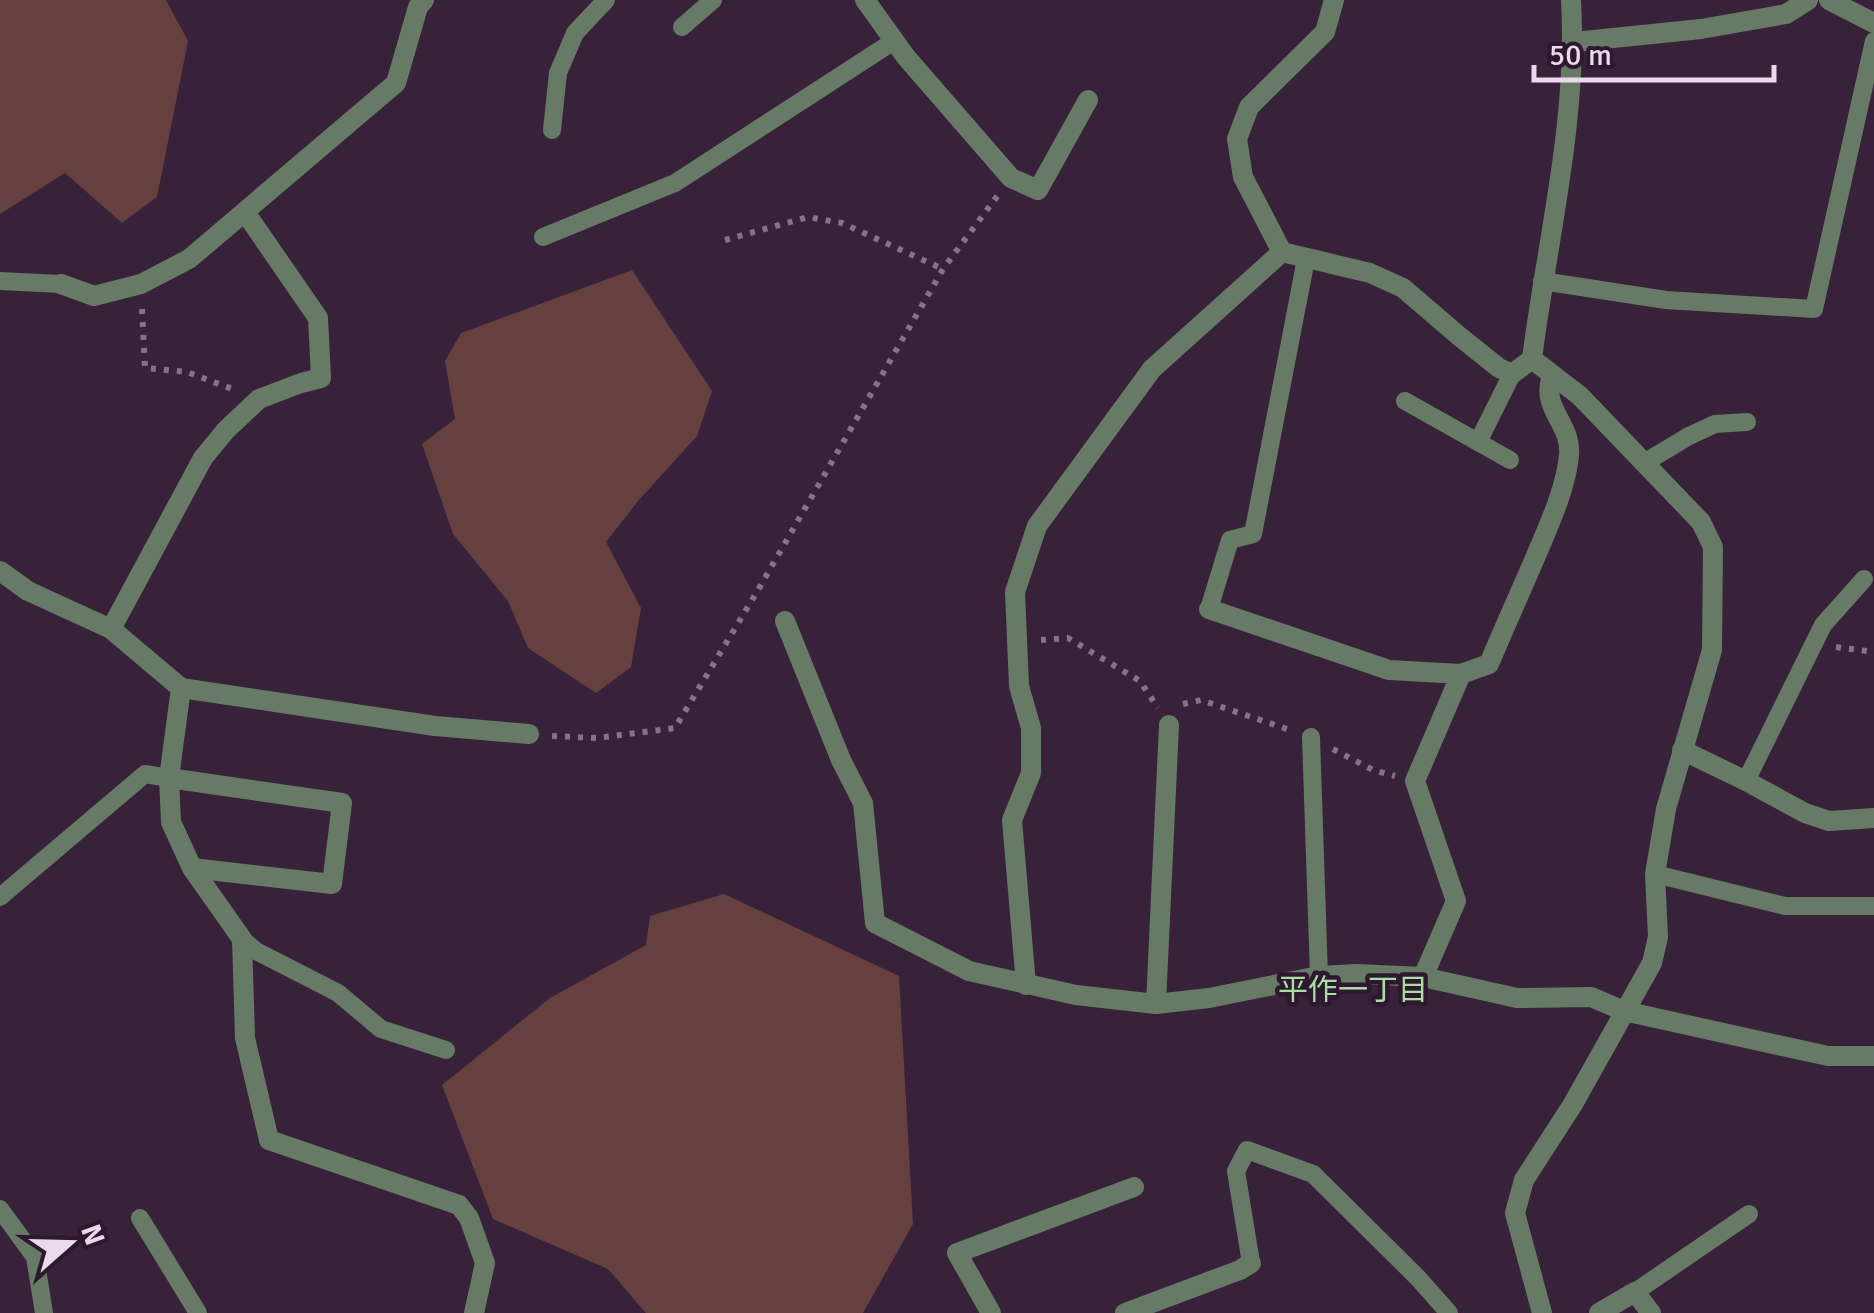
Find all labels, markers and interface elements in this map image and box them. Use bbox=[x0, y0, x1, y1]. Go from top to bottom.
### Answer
scale bar bbox=[1534, 20, 1774, 82]
text: 50 m bbox=[1549, 37, 1612, 74]
district label: 平作一丁目 bbox=[1278, 972, 1428, 1009]
north arrow bbox=[20, 1193, 120, 1293]
text: N bbox=[73, 1220, 112, 1250]

